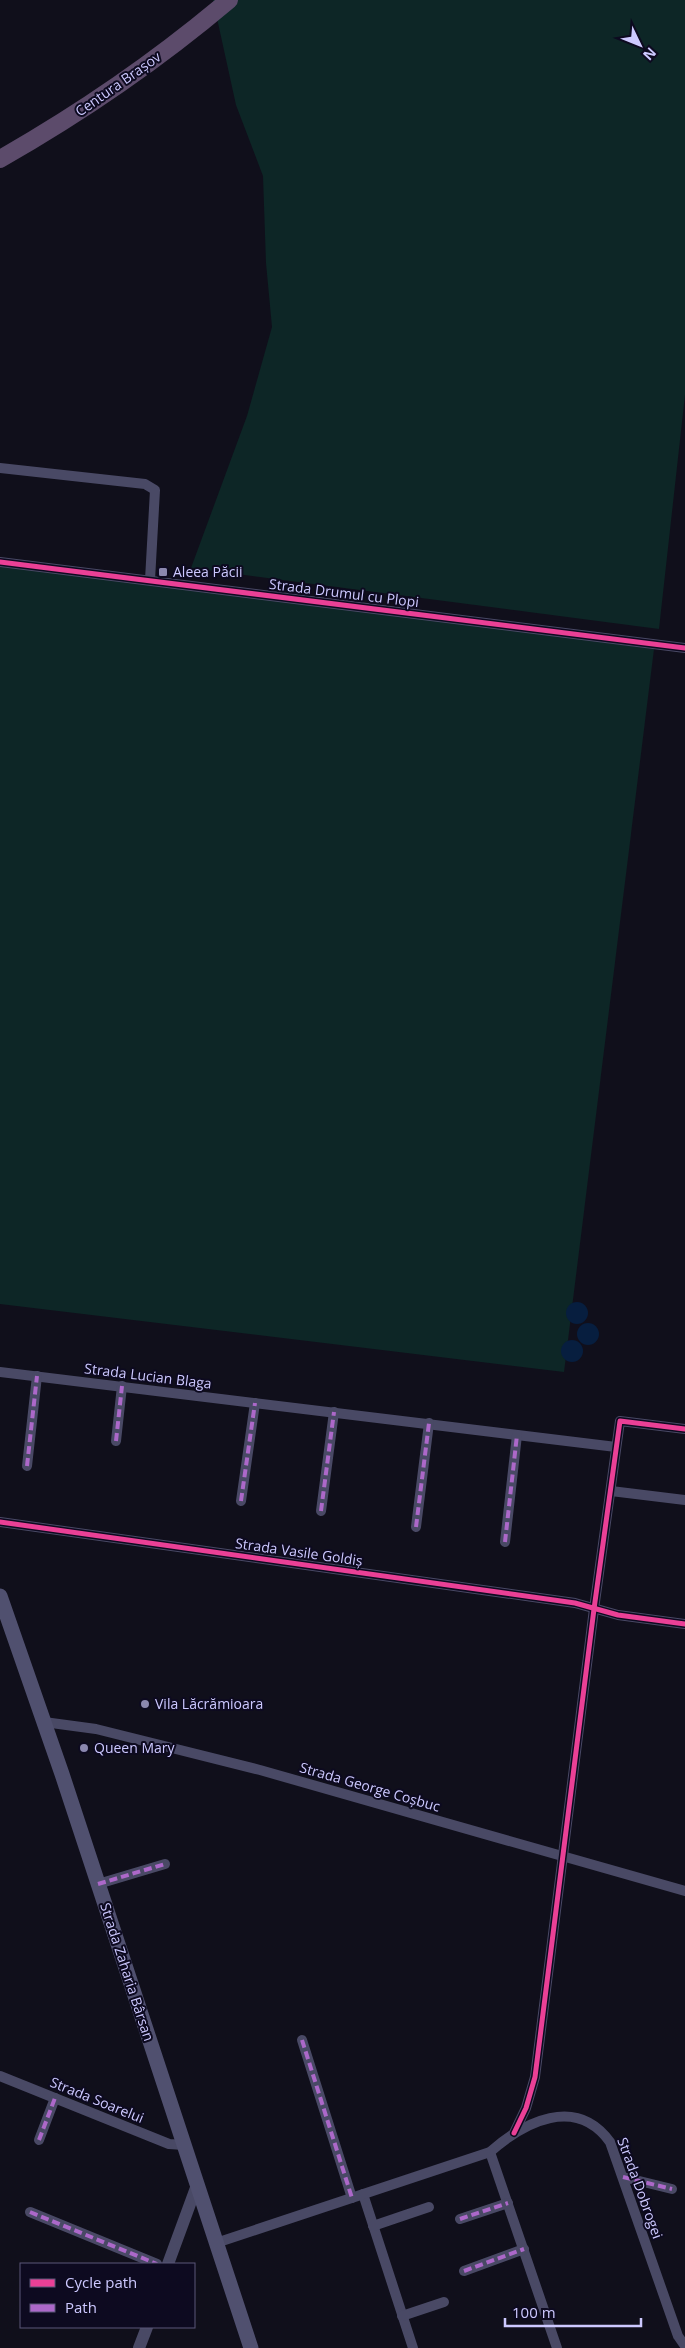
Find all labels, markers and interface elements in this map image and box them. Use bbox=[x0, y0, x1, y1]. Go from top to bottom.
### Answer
north arrow bbox=[615, 20, 665, 70]
text: N bbox=[639, 44, 661, 65]
street label: Centura Brașov bbox=[71, 47, 164, 120]
place label: Aleea Păcii bbox=[173, 562, 243, 581]
marker: Aleea Păcii bbox=[157, 566, 169, 578]
street label: Strada Drumul cu Plopi bbox=[268, 574, 420, 611]
street label: Strada Lucian Blaga bbox=[83, 1358, 213, 1393]
street label: Strada Vasile Goldiș bbox=[234, 1533, 364, 1570]
place label: Vila Lăcrămioara bbox=[155, 1694, 263, 1713]
marker: Vila Lăcrămioara bbox=[139, 1698, 151, 1710]
place label: Queen Mary bbox=[94, 1738, 176, 1757]
marker: Queen Mary bbox=[78, 1742, 90, 1754]
street label: Strada George Coșbuc bbox=[298, 1757, 443, 1816]
street label: Strada Zaharia Bârsan bbox=[96, 1900, 159, 2044]
street label: Strada Soarelui bbox=[48, 2072, 147, 2127]
street label: Strada Dobrogei bbox=[613, 2135, 668, 2241]
legend bbox=[20, 2263, 195, 2328]
text: Cycle path bbox=[65, 2272, 137, 2292]
scale bar bbox=[505, 2296, 641, 2328]
text: Path bbox=[65, 2297, 97, 2317]
text: 100 m bbox=[512, 2302, 556, 2322]

